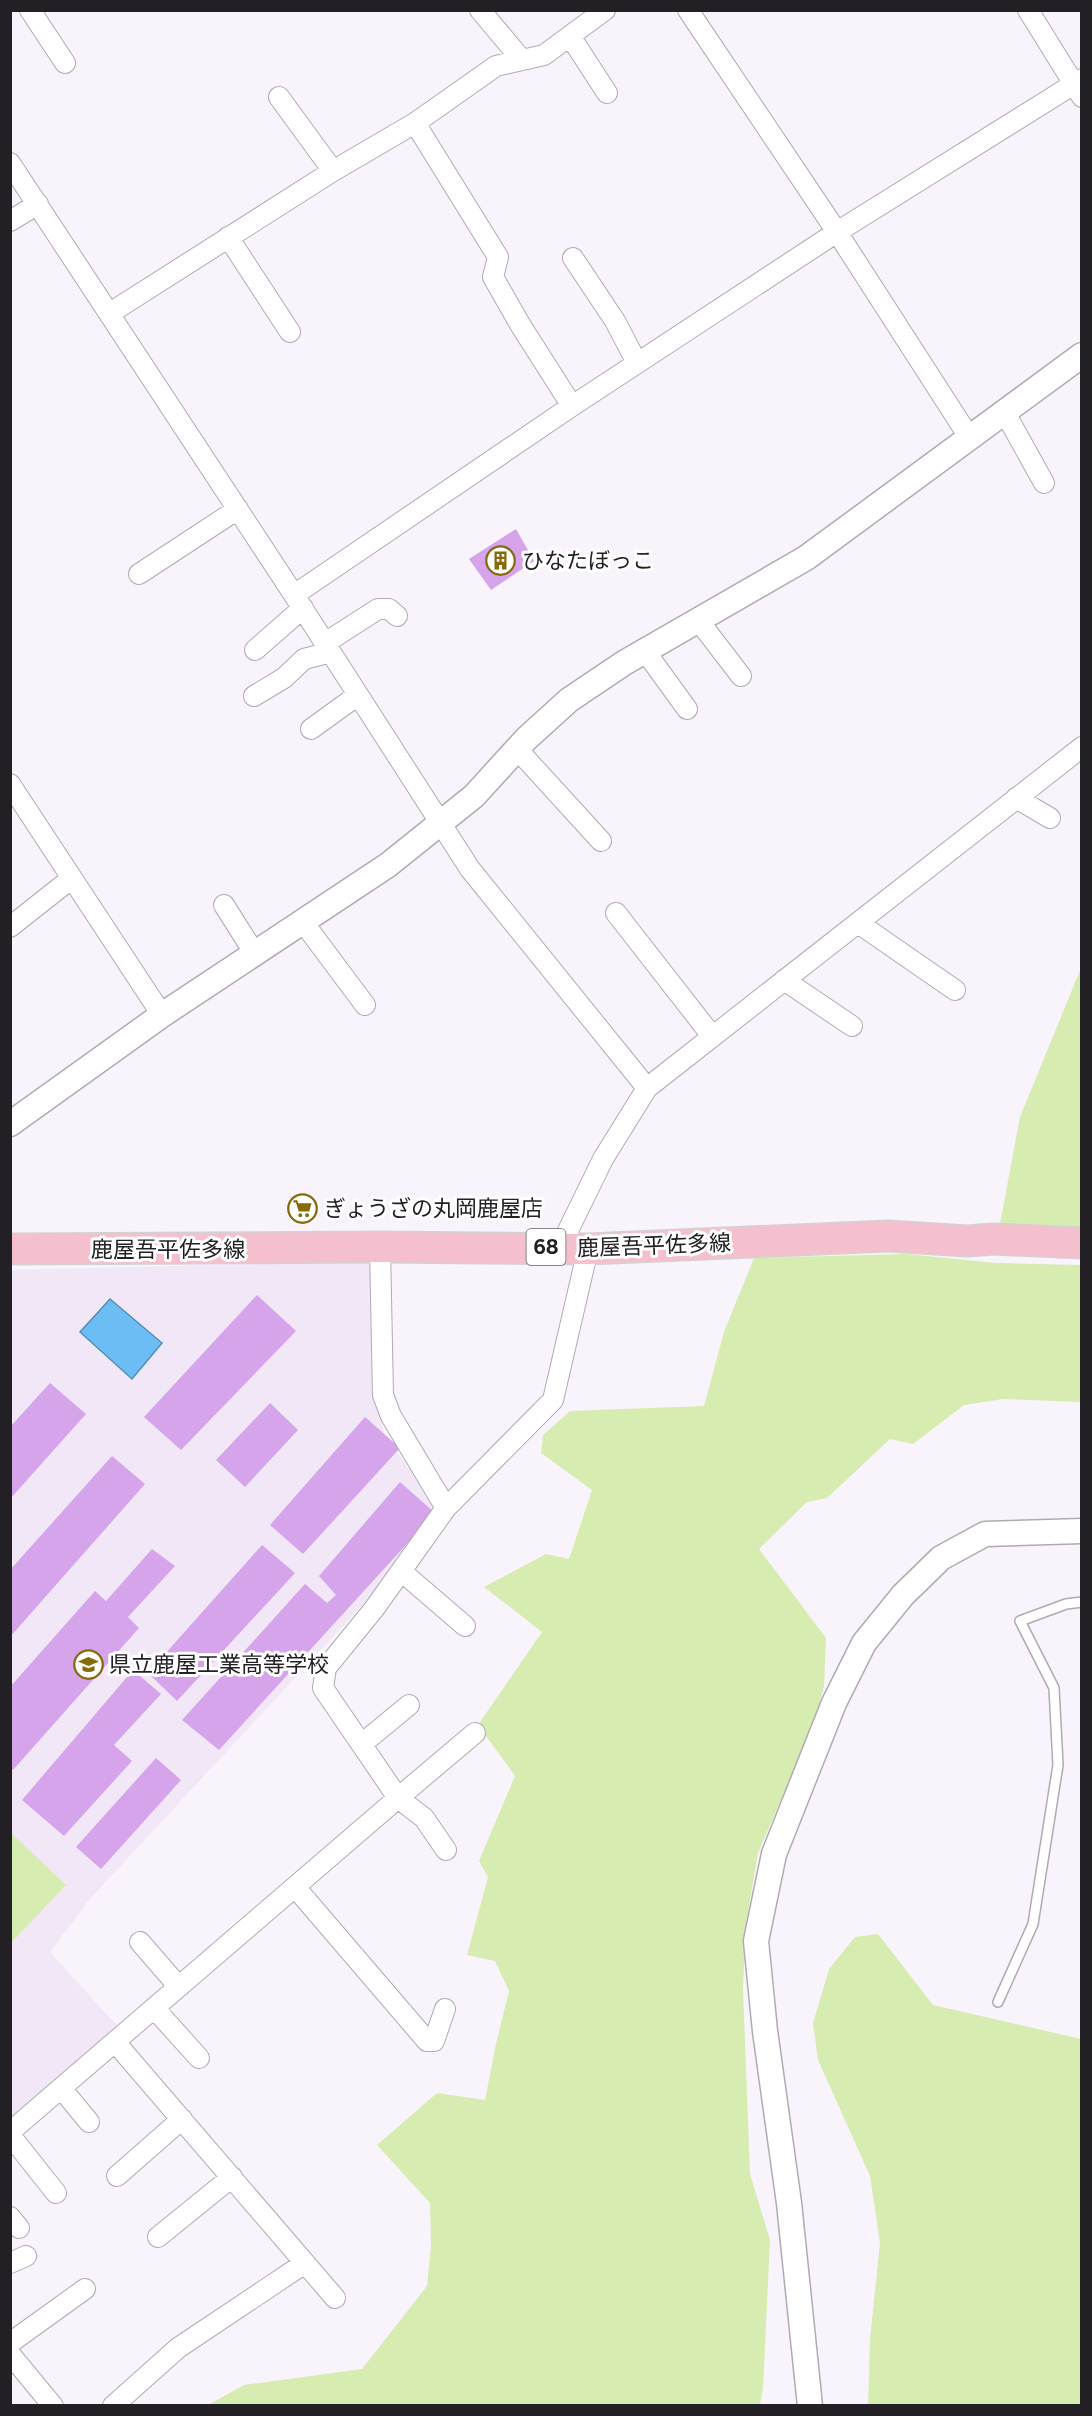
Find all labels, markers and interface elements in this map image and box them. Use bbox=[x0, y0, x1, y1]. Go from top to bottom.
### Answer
building icon: ひなたぼっこ bbox=[485, 544, 517, 576]
place label: ひなたぼっこ bbox=[522, 547, 654, 574]
supermarket icon: ぎょうざの丸岡鹿屋店 bbox=[287, 1192, 319, 1224]
place label: ぎょうざの丸岡鹿屋店 bbox=[324, 1195, 543, 1222]
road number: 68 bbox=[526, 1229, 566, 1265]
street label: 鹿屋吾平佐多線 bbox=[577, 1229, 731, 1262]
street label: 鹿屋吾平佐多線 bbox=[91, 1236, 245, 1263]
school or university icon: 県立鹿屋工業高等学校 bbox=[72, 1648, 104, 1680]
place label: 県立鹿屋工業高等学校 bbox=[109, 1651, 329, 1678]

